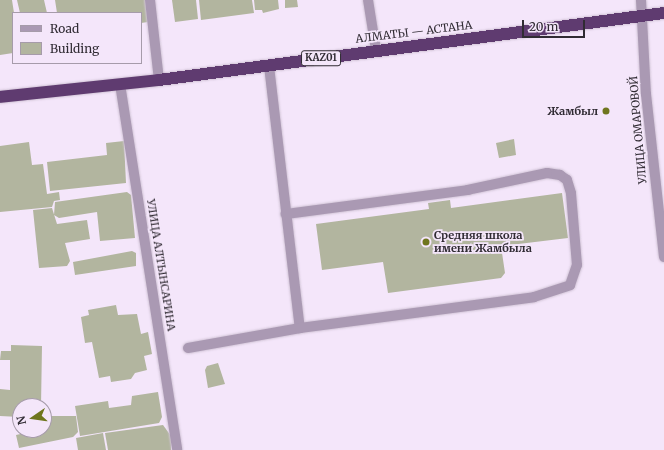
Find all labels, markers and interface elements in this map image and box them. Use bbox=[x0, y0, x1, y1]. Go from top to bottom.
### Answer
legend bbox=[12, 12, 142, 64]
scale bar bbox=[524, 12, 587, 38]
street label: АЛМАТЫ — АСТАНА bbox=[355, 18, 473, 46]
text: 20 m bbox=[529, 19, 558, 34]
text: Road bbox=[50, 21, 79, 36]
text: Building bbox=[50, 41, 99, 56]
road number: KАZ01 bbox=[301, 50, 341, 66]
street label: УЛИЦА ОМАРОВОЙ bbox=[627, 75, 649, 185]
place label: Жамбыл bbox=[547, 104, 598, 118]
marker: Жамбыл bbox=[601, 106, 611, 116]
street label: УЛИЦА АЛТЫНСАРИНА bbox=[144, 198, 178, 332]
place label: Средняя школа имени Жамбыла bbox=[434, 229, 532, 255]
marker: Средняя школа имени Жамбыла bbox=[421, 237, 431, 247]
north arrow bbox=[12, 398, 52, 438]
text: N bbox=[13, 415, 29, 426]

